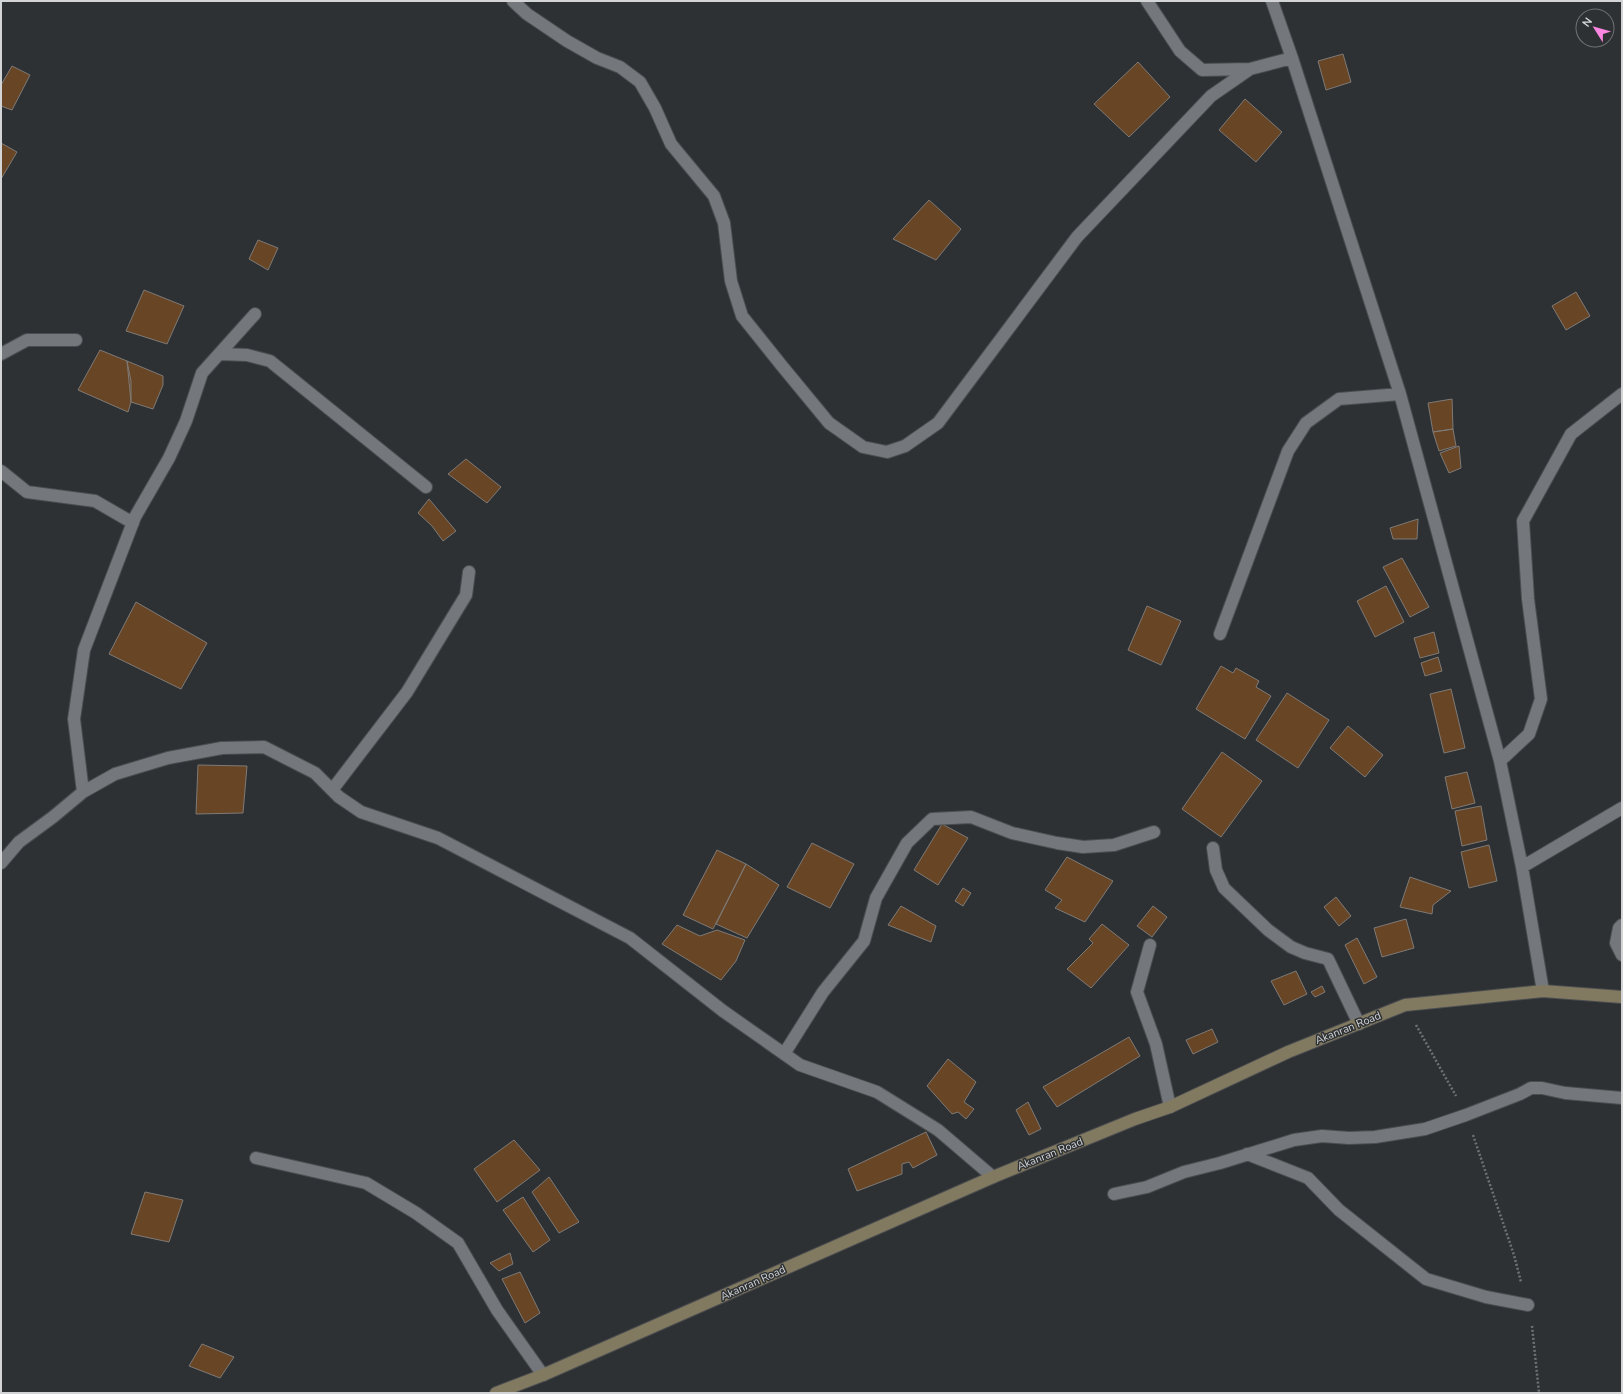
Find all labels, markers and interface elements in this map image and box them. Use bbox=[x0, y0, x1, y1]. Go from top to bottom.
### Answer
north arrow bbox=[1575, 8, 1615, 48]
text: N bbox=[1579, 14, 1596, 30]
street label: Akanran Road bbox=[1313, 1008, 1383, 1048]
street label: Akanran Road bbox=[1015, 1134, 1085, 1174]
street label: Akanran Road bbox=[718, 1262, 788, 1304]

